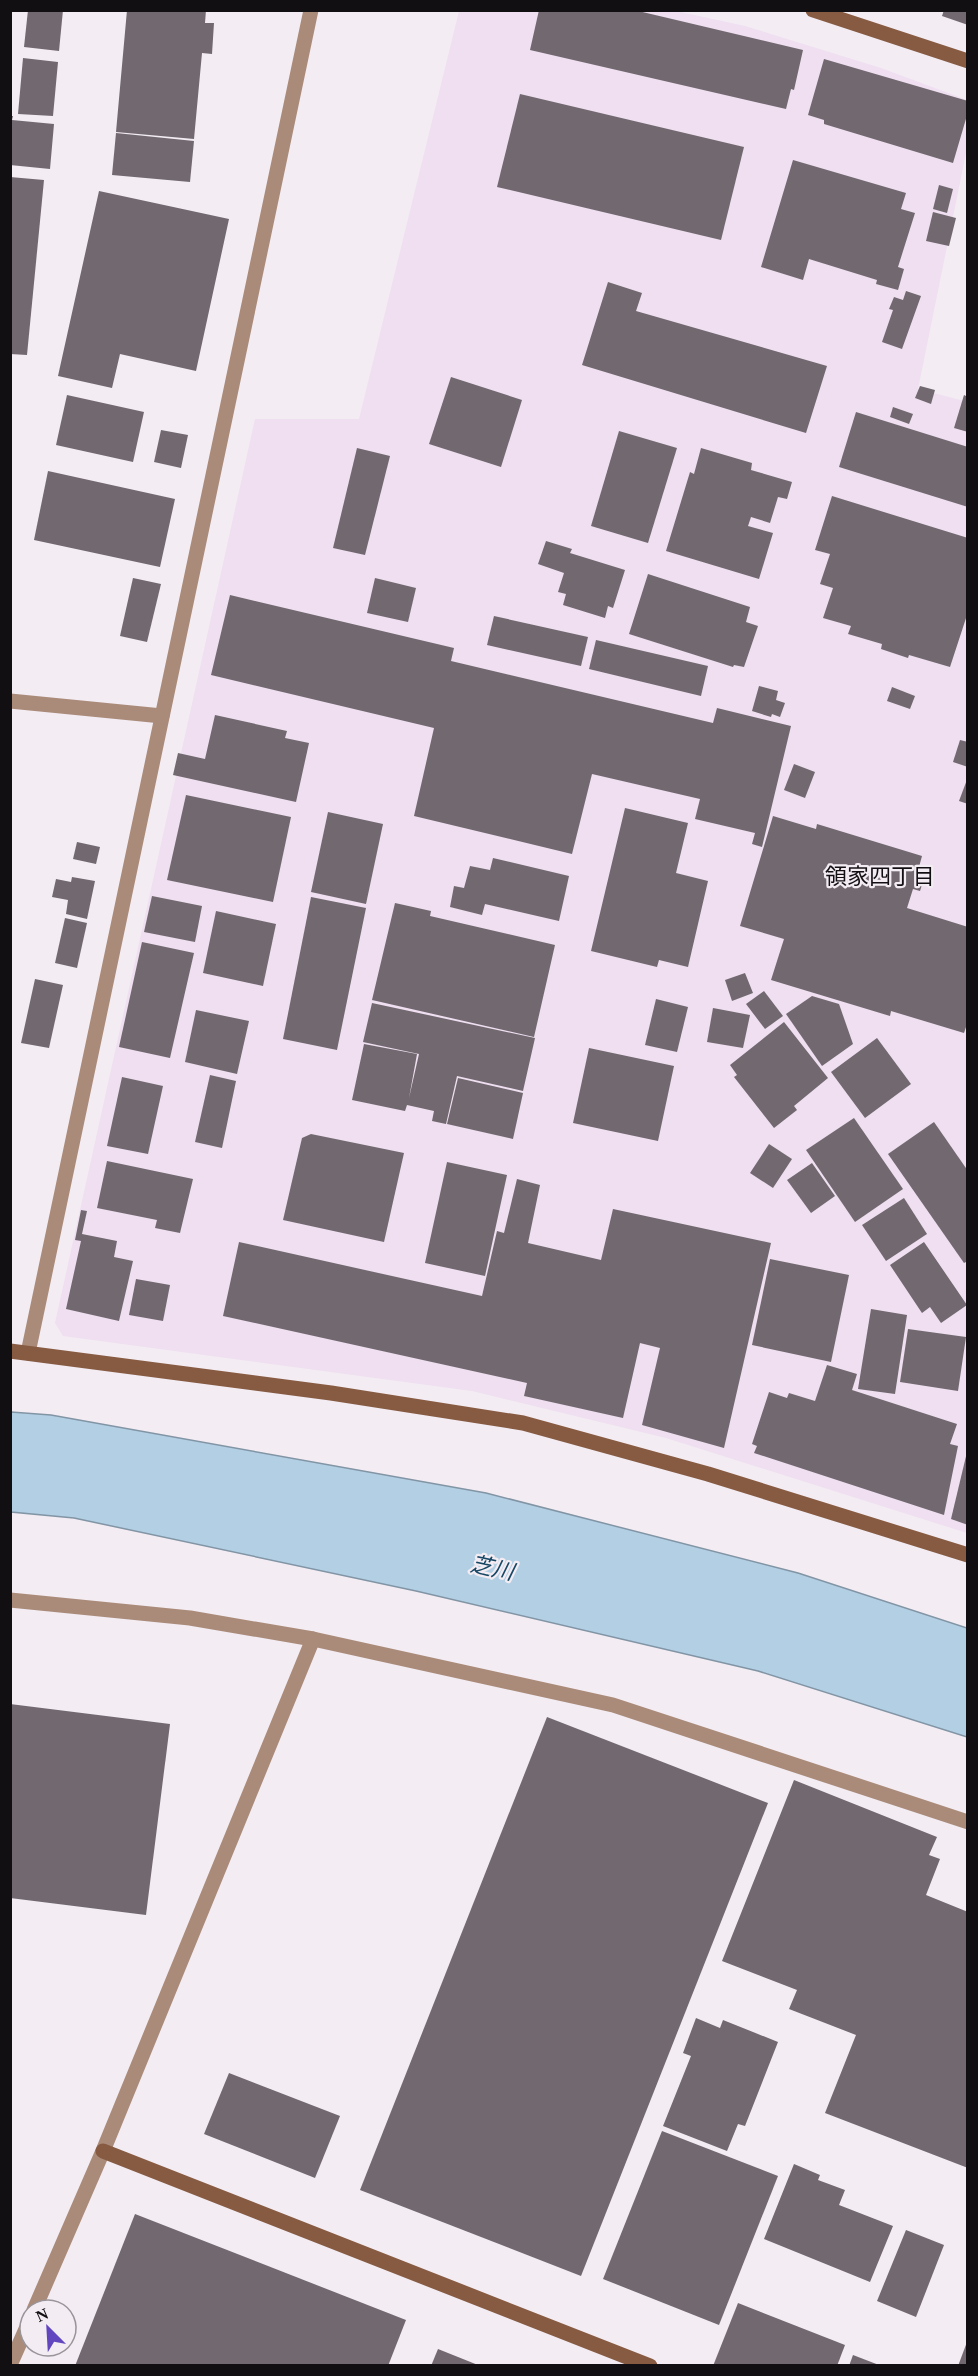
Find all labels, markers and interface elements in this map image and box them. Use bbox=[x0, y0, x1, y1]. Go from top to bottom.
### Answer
district label: 領家四丁目 bbox=[825, 864, 935, 889]
water label: 芝川 bbox=[468, 1551, 518, 1585]
north arrow bbox=[18, 2298, 78, 2358]
text: N bbox=[33, 2304, 51, 2325]

